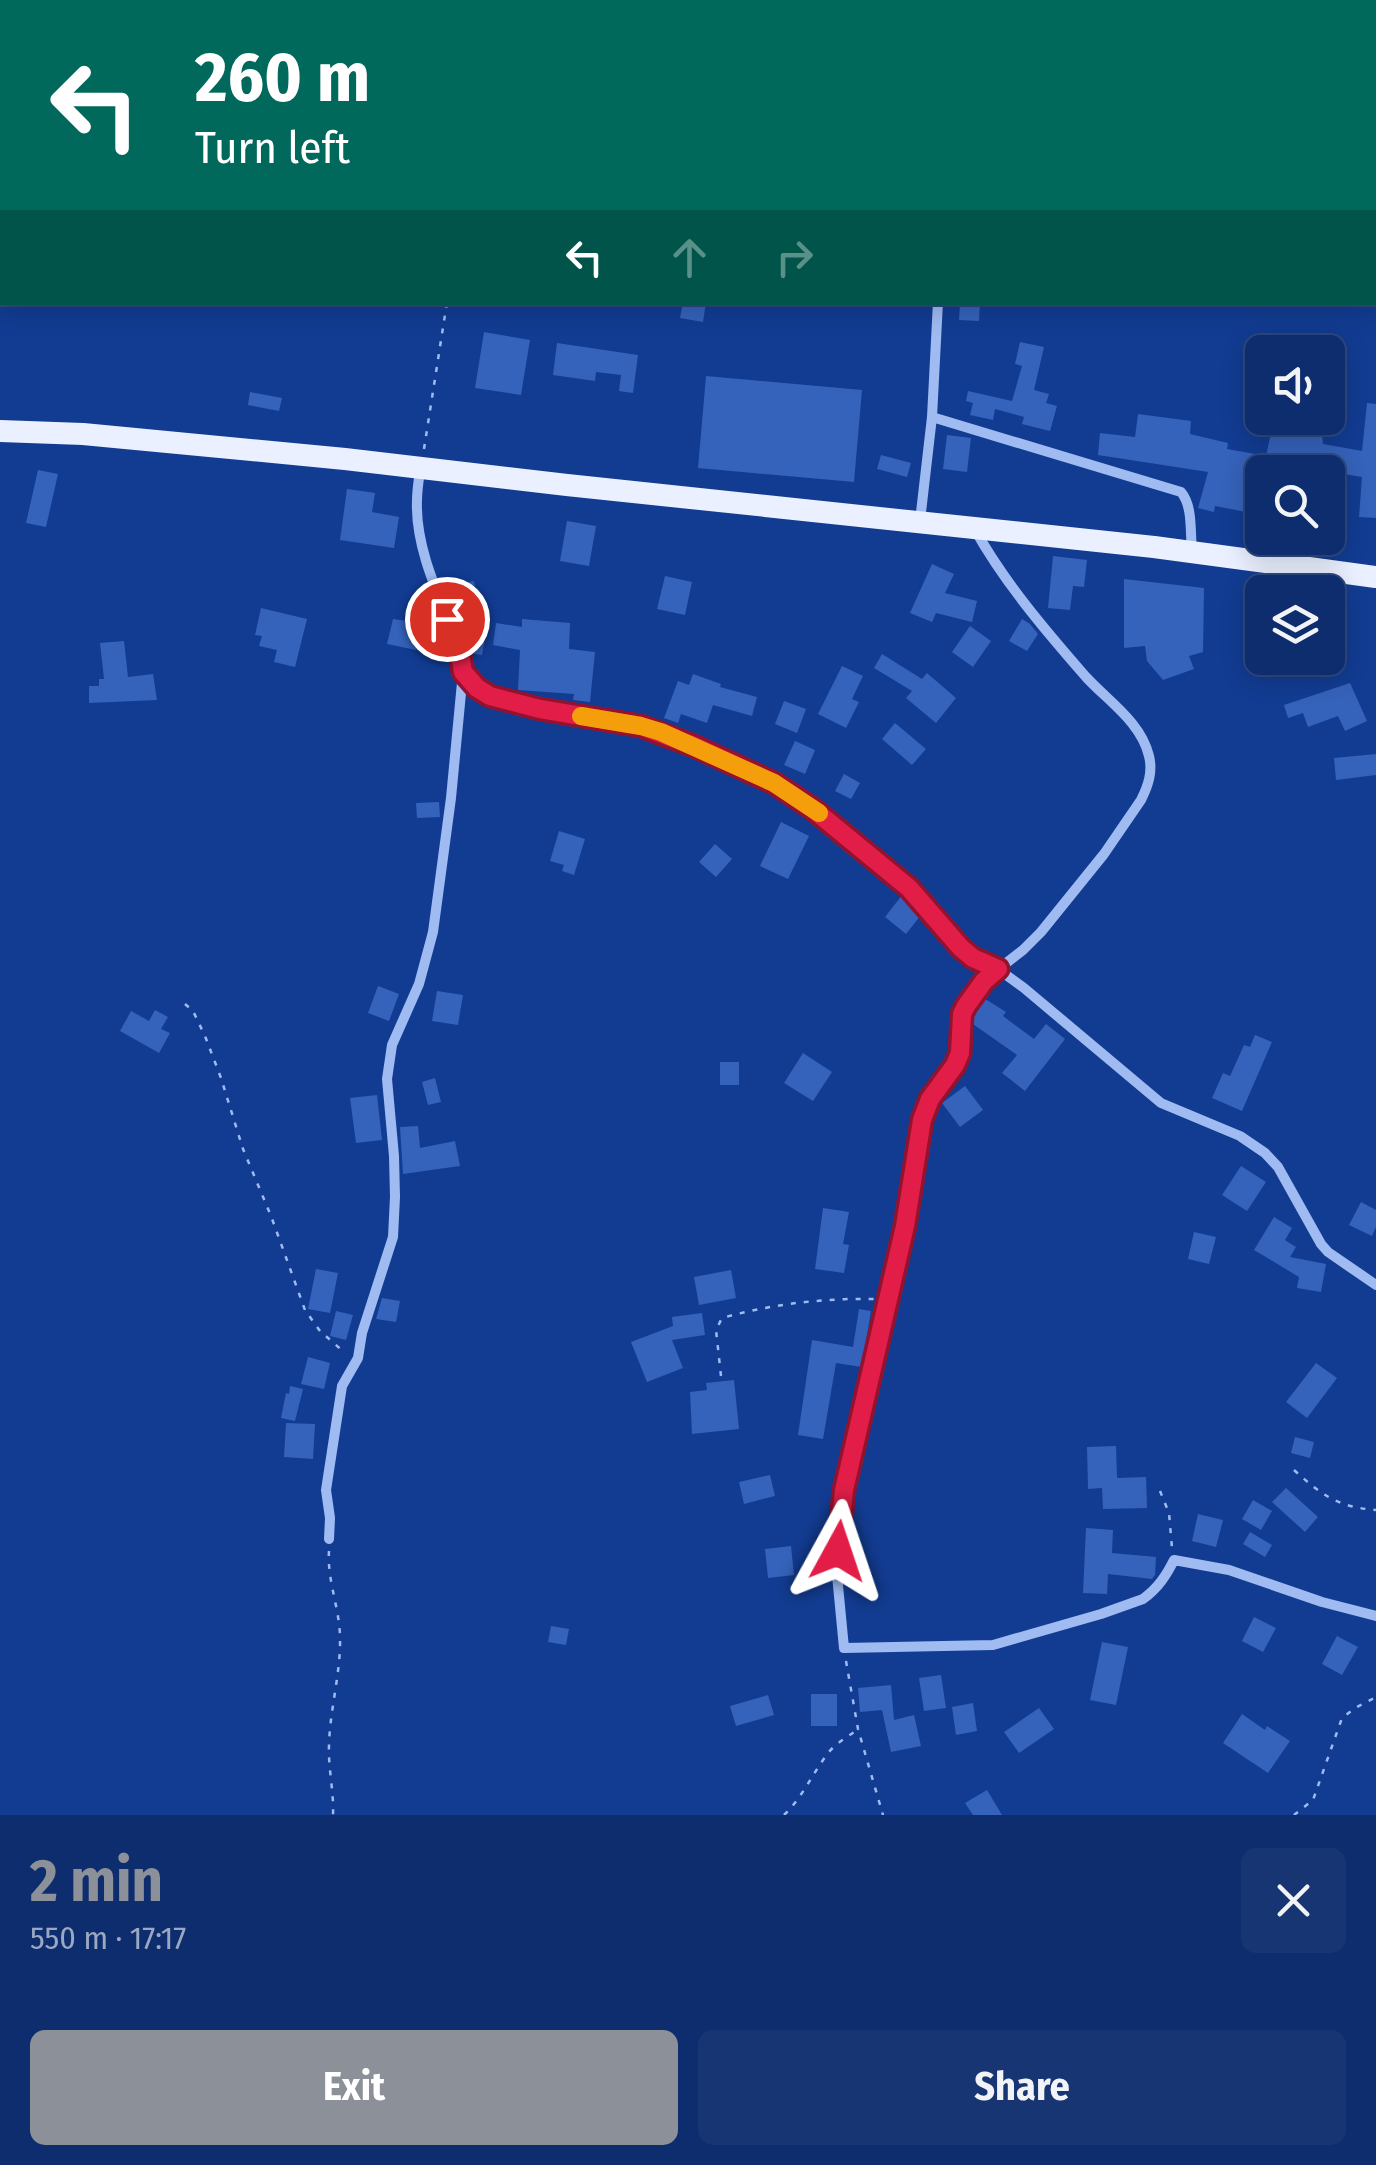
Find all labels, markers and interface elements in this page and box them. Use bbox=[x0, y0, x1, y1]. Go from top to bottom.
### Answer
text: 260 m bbox=[195, 36, 370, 120]
icon: left bbox=[30, 40, 160, 170]
text: Turn left bbox=[195, 121, 350, 175]
icon: left bbox=[557, 230, 612, 285]
icon: ahead bbox=[662, 230, 717, 285]
icon: right bbox=[767, 230, 822, 285]
map controls bbox=[1245, 335, 1345, 675]
button: sound bbox=[1245, 335, 1345, 435]
button: search bbox=[1245, 455, 1345, 555]
button: layers bbox=[1245, 575, 1345, 675]
pin bbox=[405, 577, 490, 662]
icon: arrive bbox=[420, 592, 475, 647]
position arrow bbox=[786, 1499, 890, 1603]
text: 2 min bbox=[30, 1845, 163, 1917]
button: close bbox=[1241, 1848, 1346, 1953]
text: 550 m · 17:17 bbox=[30, 1919, 186, 1957]
button: Exit bbox=[30, 2030, 678, 2145]
button: Share bbox=[698, 2030, 1346, 2145]

